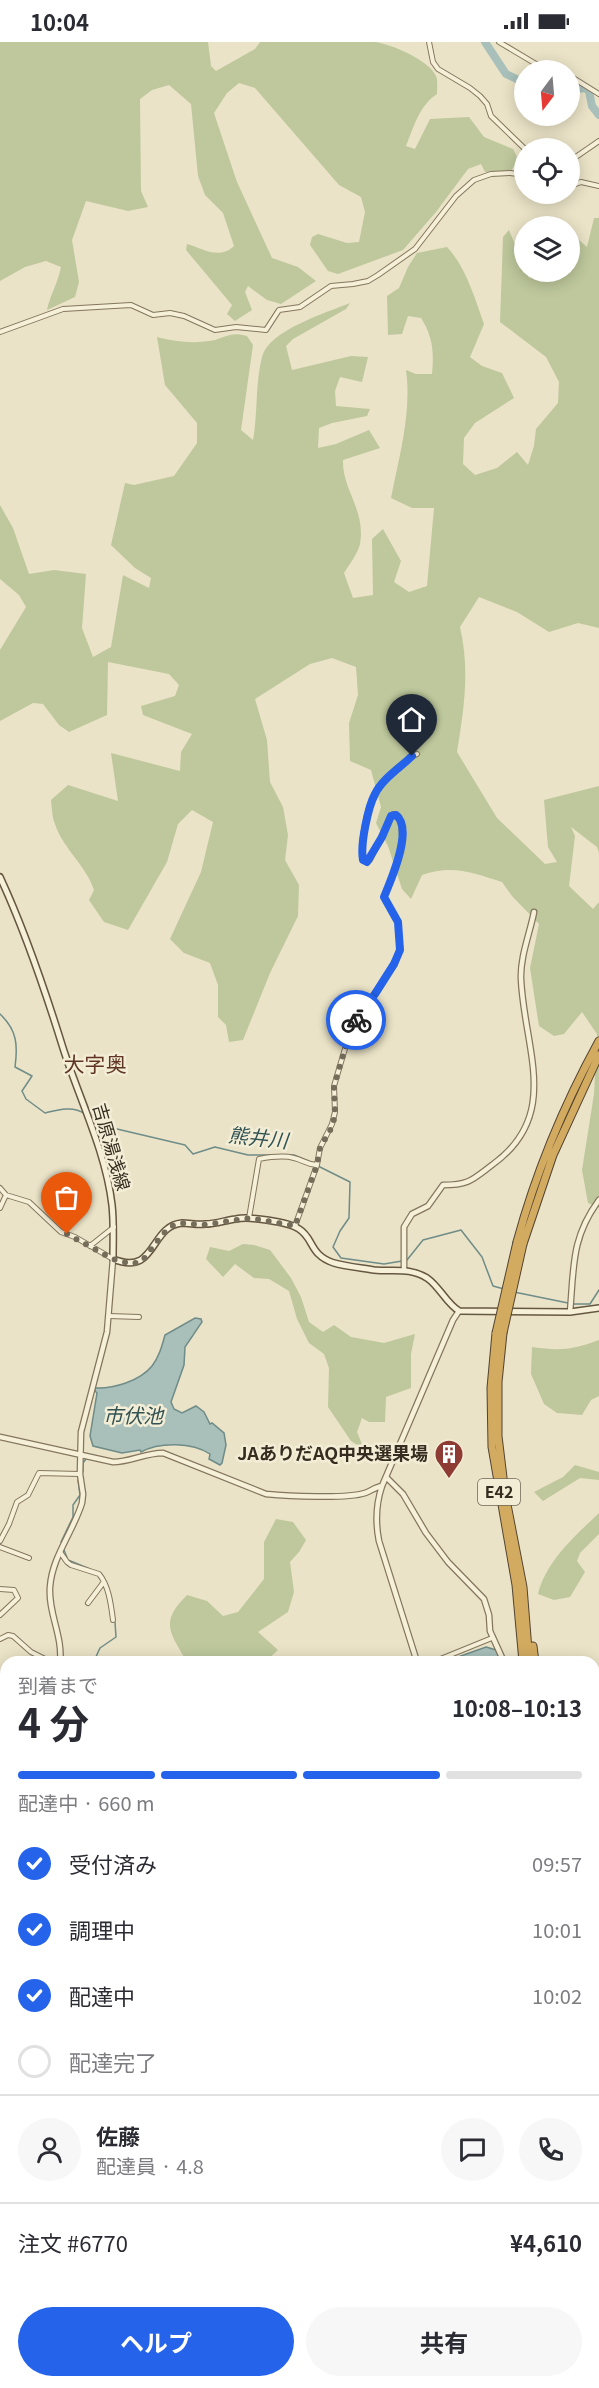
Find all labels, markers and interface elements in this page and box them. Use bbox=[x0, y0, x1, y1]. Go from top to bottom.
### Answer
text: 10:04 bbox=[30, 5, 89, 37]
north arrow bbox=[514, 60, 580, 126]
map controls bbox=[514, 60, 580, 282]
button: locate bbox=[514, 138, 580, 204]
button: layers bbox=[514, 216, 580, 282]
pin bbox=[386, 694, 437, 756]
icon: home bbox=[395, 703, 428, 736]
courier bbox=[326, 990, 386, 1050]
icon: bike bbox=[340, 1004, 373, 1037]
district label: 大字奥 bbox=[64, 1048, 127, 1078]
street label: 吉原湯浅線 bbox=[88, 1100, 138, 1193]
water label: 熊井川 bbox=[227, 1119, 291, 1154]
pin bbox=[41, 1172, 92, 1234]
icon: bag bbox=[50, 1181, 83, 1214]
water label: 市伏池 bbox=[103, 1400, 165, 1429]
building icon: JAありだAQ中央選果場 bbox=[433, 1438, 465, 1480]
place label: JAありだAQ中央選果場 bbox=[237, 1439, 428, 1465]
road number: E42 bbox=[478, 1479, 520, 1505]
text: 到着まで bbox=[18, 1670, 98, 1699]
text: 10:08–10:13 bbox=[452, 1691, 582, 1723]
text: 4 分 bbox=[18, 1693, 89, 1749]
text: 配達中 · 660 m bbox=[18, 1788, 154, 1817]
icon: check bbox=[18, 1847, 51, 1880]
text: 受付済み bbox=[69, 1847, 157, 1879]
text: 09:57 bbox=[532, 1849, 582, 1878]
icon: check bbox=[18, 1913, 51, 1946]
text: 調理中 bbox=[69, 1913, 135, 1945]
text: 10:01 bbox=[532, 1915, 582, 1944]
icon: check bbox=[18, 1979, 51, 2012]
text: 配達中 bbox=[69, 1979, 135, 2011]
text: 10:02 bbox=[532, 1981, 582, 2010]
text: 配達完了 bbox=[69, 2045, 157, 2077]
button: person bbox=[18, 2118, 81, 2181]
button: chat bbox=[441, 2118, 504, 2181]
button: phone bbox=[519, 2118, 582, 2181]
text: 佐藤 bbox=[96, 2119, 140, 2151]
text: 配達員 · 4.8 bbox=[96, 2151, 204, 2180]
text: 注文 #6770 bbox=[18, 2226, 128, 2258]
text: ¥4,610 bbox=[510, 2226, 582, 2258]
button: ヘルプ bbox=[18, 2307, 294, 2376]
button: 共有 bbox=[306, 2307, 582, 2376]

